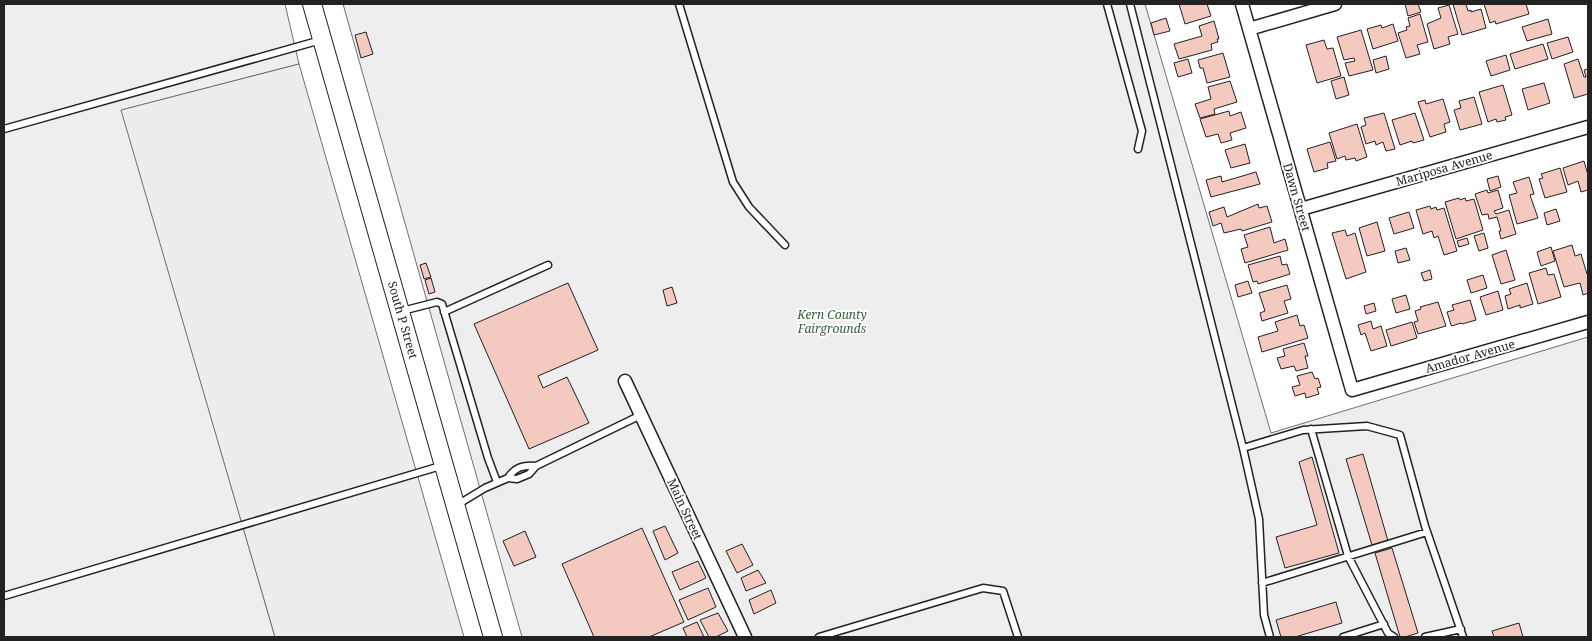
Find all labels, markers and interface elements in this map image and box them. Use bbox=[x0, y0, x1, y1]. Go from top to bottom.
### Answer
street label: Mariposa Avenue bbox=[1394, 146, 1494, 190]
street label: Dawn Street bbox=[1279, 161, 1315, 233]
street label: South P Street bbox=[384, 279, 422, 361]
park label: Kern County Fairgrounds bbox=[796, 306, 867, 337]
street label: Amador Avenue bbox=[1423, 335, 1517, 377]
street label: Main Street bbox=[663, 475, 707, 543]

